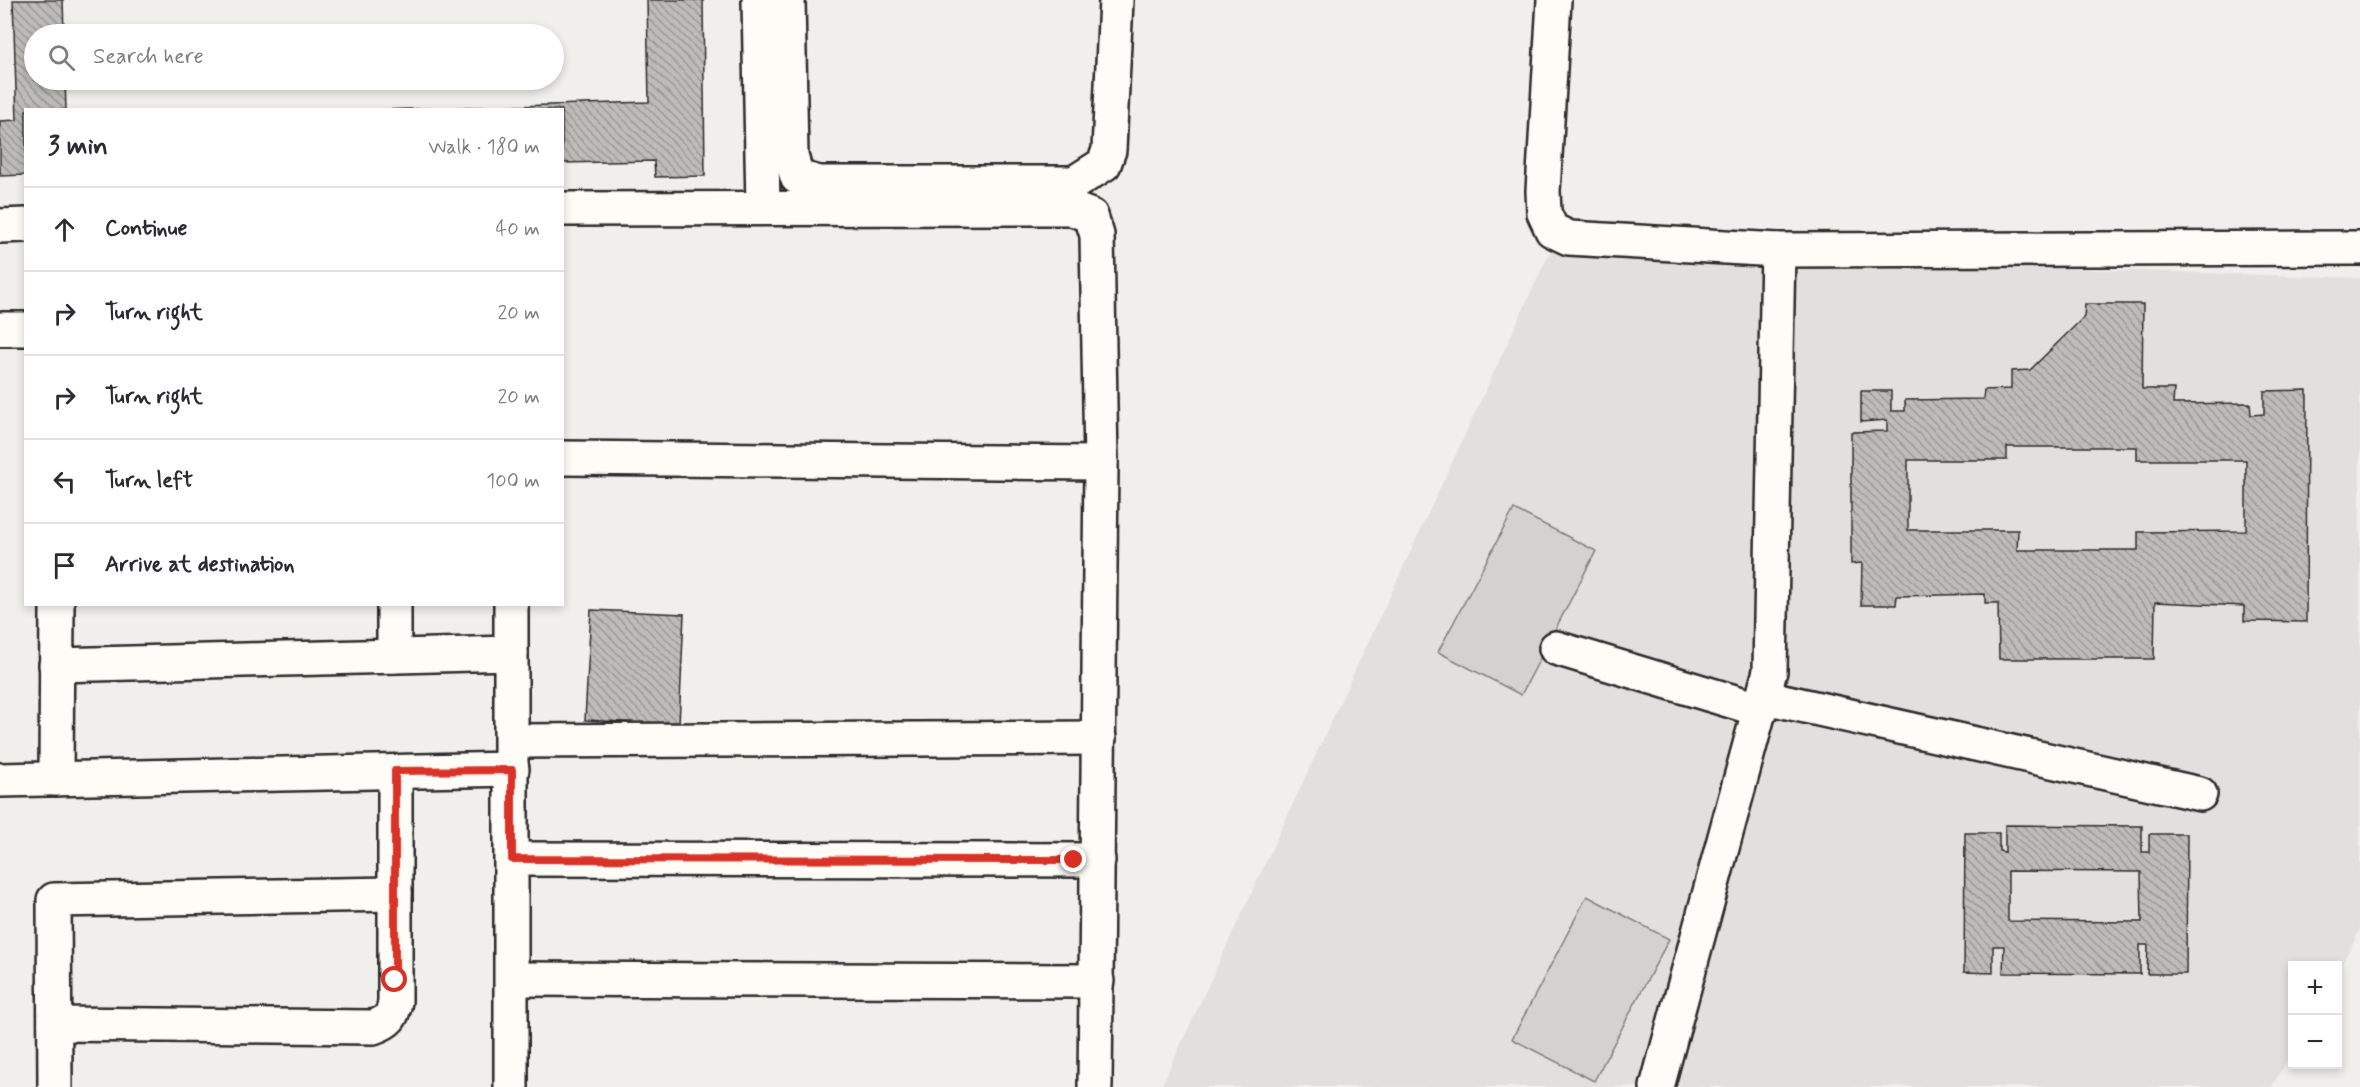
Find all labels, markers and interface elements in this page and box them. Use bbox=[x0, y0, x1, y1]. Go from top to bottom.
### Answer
search box bbox=[24, 24, 564, 90]
icon: search bbox=[45, 41, 78, 74]
text: Search here bbox=[93, 43, 204, 71]
text: 3 min bbox=[48, 130, 108, 164]
text: Walk · 180 m bbox=[428, 134, 540, 161]
icon: ahead bbox=[48, 213, 81, 246]
text: Continue bbox=[105, 215, 187, 243]
text: 40 m bbox=[496, 216, 540, 243]
icon: right bbox=[48, 297, 81, 330]
text: Turn right bbox=[105, 299, 203, 327]
text: 20 m bbox=[497, 300, 540, 327]
icon: right bbox=[48, 381, 81, 414]
text: Turn right bbox=[105, 383, 203, 411]
text: 20 m bbox=[497, 384, 540, 411]
icon: left bbox=[48, 465, 81, 498]
text: Turn left bbox=[105, 467, 193, 495]
text: 100 m bbox=[486, 468, 540, 495]
icon: arrive bbox=[48, 549, 81, 582]
text: Arrive at destination bbox=[105, 551, 295, 579]
route end bbox=[1060, 846, 1086, 872]
map controls bbox=[2288, 961, 2342, 1069]
button: + bbox=[2288, 961, 2342, 1015]
route start bbox=[381, 966, 407, 992]
button: − bbox=[2288, 1015, 2342, 1069]

